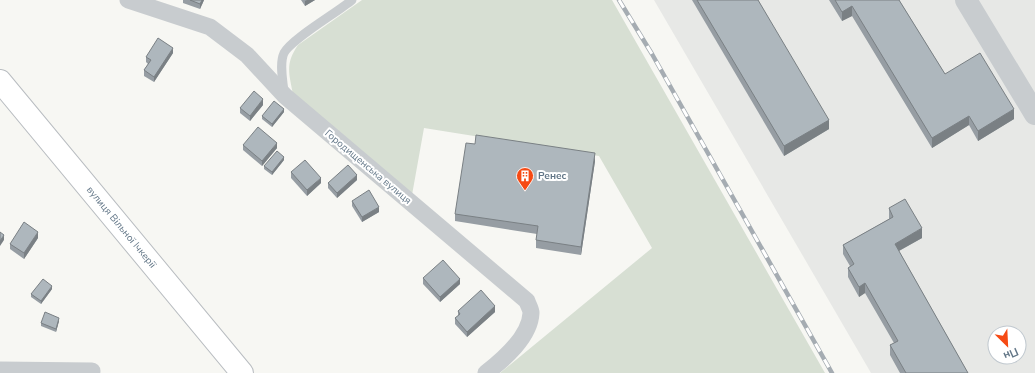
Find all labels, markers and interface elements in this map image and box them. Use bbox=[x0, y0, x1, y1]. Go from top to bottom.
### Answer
street label: Городищенська вулиця bbox=[322, 126, 414, 208]
building icon: Ренес bbox=[515, 166, 535, 191]
place label: Ренес bbox=[538, 169, 567, 183]
street label: вулиця Вільної Ічкерії bbox=[83, 183, 160, 272]
north arrow bbox=[987, 325, 1027, 365]
text: Пн bbox=[1001, 344, 1021, 364]

